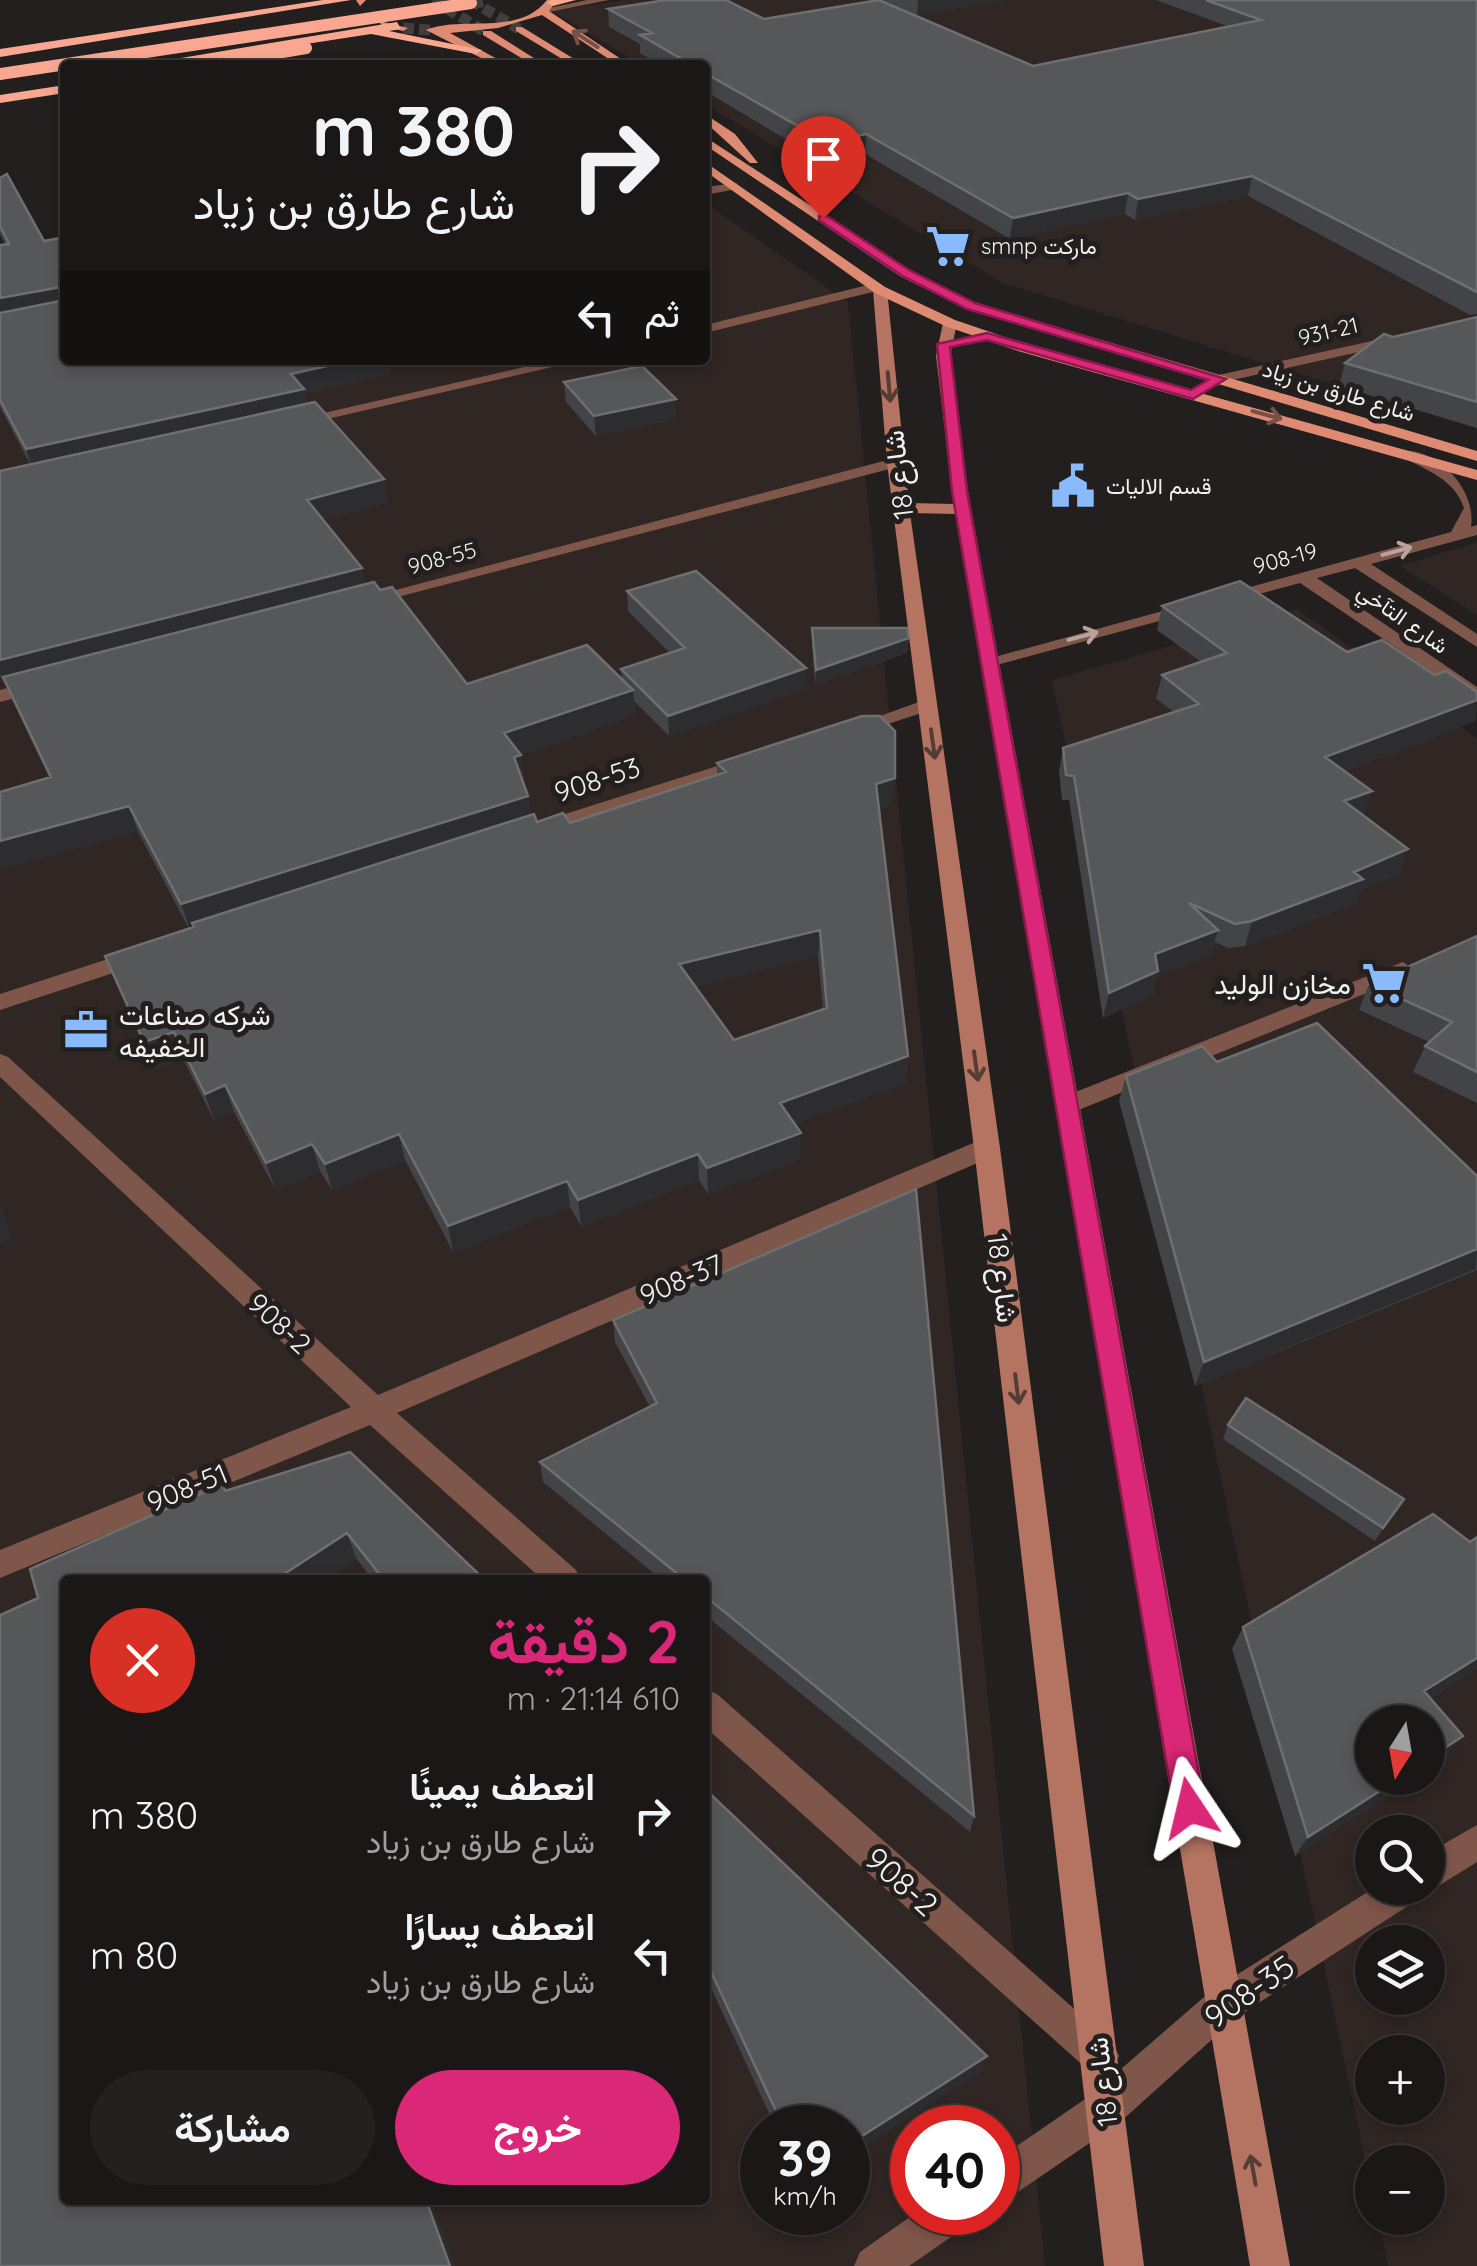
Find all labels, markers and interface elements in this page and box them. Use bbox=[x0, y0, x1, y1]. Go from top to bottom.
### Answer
one-way arrow bbox=[571, 28, 599, 49]
text: 380 m bbox=[312, 86, 515, 174]
icon: right bbox=[550, 100, 680, 230]
pin bbox=[781, 116, 866, 219]
icon: arrive bbox=[796, 131, 851, 186]
text: شارع طارق بن زياد bbox=[193, 174, 515, 230]
supermarket icon: smnp ماركت bbox=[924, 222, 972, 270]
place label: smnp ماركت bbox=[981, 232, 1097, 260]
text: ثم bbox=[644, 289, 680, 337]
icon: left bbox=[569, 290, 624, 345]
street label: 931-21 bbox=[1295, 311, 1361, 351]
street label: شارع طارق بن زياد bbox=[1259, 355, 1418, 428]
one-way arrow bbox=[879, 371, 898, 403]
one-way arrow bbox=[1251, 407, 1282, 425]
street label: شارع 18 bbox=[875, 428, 923, 522]
public building icon: قسم الاليات bbox=[1049, 462, 1097, 510]
place label: قسم الاليات bbox=[1106, 472, 1212, 501]
street label: 908-55 bbox=[405, 535, 479, 581]
street label: 908-19 bbox=[1250, 536, 1320, 580]
one-way arrow bbox=[1381, 541, 1412, 560]
street label: شارع التآخي bbox=[1349, 576, 1454, 664]
one-way arrow bbox=[1067, 626, 1098, 644]
one-way arrow bbox=[924, 728, 942, 760]
street label: 908-53 bbox=[550, 749, 644, 809]
supermarket icon: مخازن الوليد bbox=[1360, 959, 1408, 1007]
place label: مخازن الوليد bbox=[1214, 966, 1351, 1002]
place label: شركه صناعات الخفيفه bbox=[119, 997, 271, 1064]
office icon: شركه صناعات الخفيفه bbox=[62, 1006, 110, 1054]
one-way arrow bbox=[967, 1050, 986, 1082]
street label: شارع 18 bbox=[978, 1231, 1026, 1325]
street label: 908-37 bbox=[634, 1246, 728, 1312]
street label: 908-2 bbox=[241, 1285, 319, 1361]
one-way arrow bbox=[1008, 1372, 1027, 1404]
street label: 908-51 bbox=[142, 1455, 232, 1519]
text: 2 دقيقة bbox=[488, 1603, 680, 1678]
button: close bbox=[90, 1608, 195, 1713]
text: 610 m · 21:14 bbox=[507, 1678, 680, 1718]
north arrow bbox=[1355, 1705, 1445, 1795]
map controls bbox=[1355, 1705, 1445, 2235]
position arrow bbox=[1138, 1756, 1242, 1860]
text: انعطف يمينًا bbox=[409, 1762, 595, 1810]
icon: right bbox=[625, 1788, 680, 1843]
text: 380 m bbox=[90, 1791, 198, 1839]
button: search bbox=[1355, 1815, 1445, 1905]
text: شارع طارق بن زياد bbox=[366, 1821, 595, 1861]
street label: 908-2 bbox=[857, 1838, 947, 1924]
text: انعطف يسارًا bbox=[405, 1902, 595, 1950]
button: layers bbox=[1355, 1925, 1445, 2015]
icon: left bbox=[625, 1928, 680, 1983]
text: 80 m bbox=[90, 1931, 178, 1979]
street label: 908-35 bbox=[1196, 1946, 1302, 2036]
text: شارع طارق بن زياد bbox=[366, 1961, 595, 2001]
street label: شارع 18 bbox=[1079, 2035, 1127, 2129]
button: + bbox=[1355, 2035, 1445, 2125]
button: مشاركة bbox=[90, 2070, 375, 2185]
button: خروج bbox=[395, 2070, 680, 2185]
speed limit sign: 40 bbox=[890, 2105, 1020, 2235]
text: 39 bbox=[777, 2126, 833, 2189]
button: − bbox=[1355, 2145, 1445, 2235]
one-way arrow bbox=[1243, 2154, 1262, 2187]
text: km/h bbox=[773, 2180, 837, 2211]

